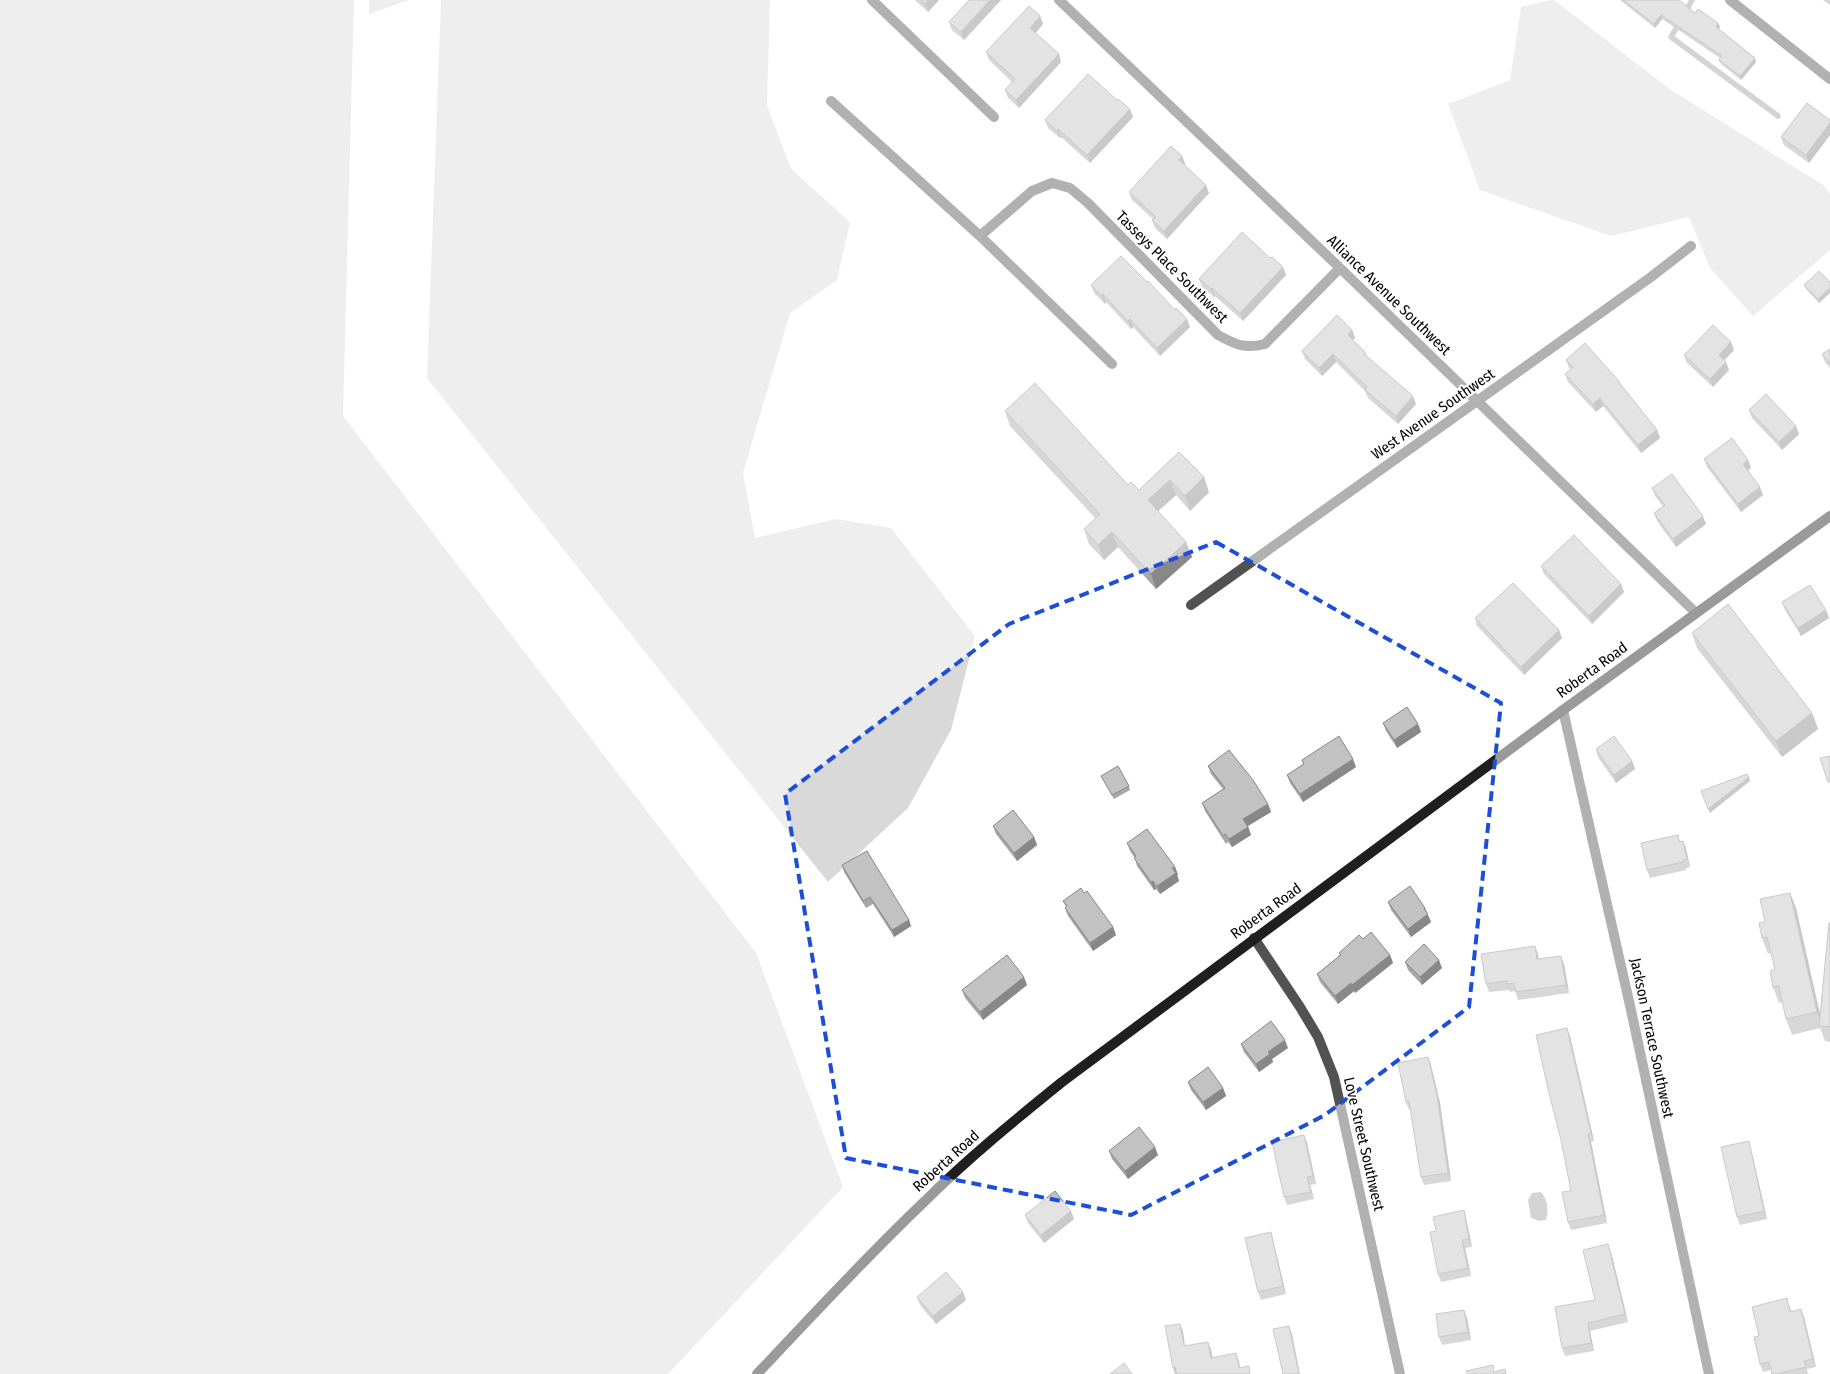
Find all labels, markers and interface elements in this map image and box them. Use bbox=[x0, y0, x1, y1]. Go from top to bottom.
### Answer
street label: Tasseys Place Southwest bbox=[1112, 207, 1232, 327]
street label: Alliance Avenue Southwest bbox=[1323, 231, 1455, 359]
street label: West Avenue Southwest bbox=[1368, 365, 1498, 463]
street label: Roberta Road bbox=[1553, 638, 1631, 702]
street label: Roberta Road bbox=[1227, 879, 1305, 943]
street label: Jackson Terrace Southwest bbox=[1626, 956, 1678, 1120]
street label: Love Street Southwest bbox=[1340, 1075, 1388, 1213]
street label: Roberta Road bbox=[909, 1126, 983, 1196]

